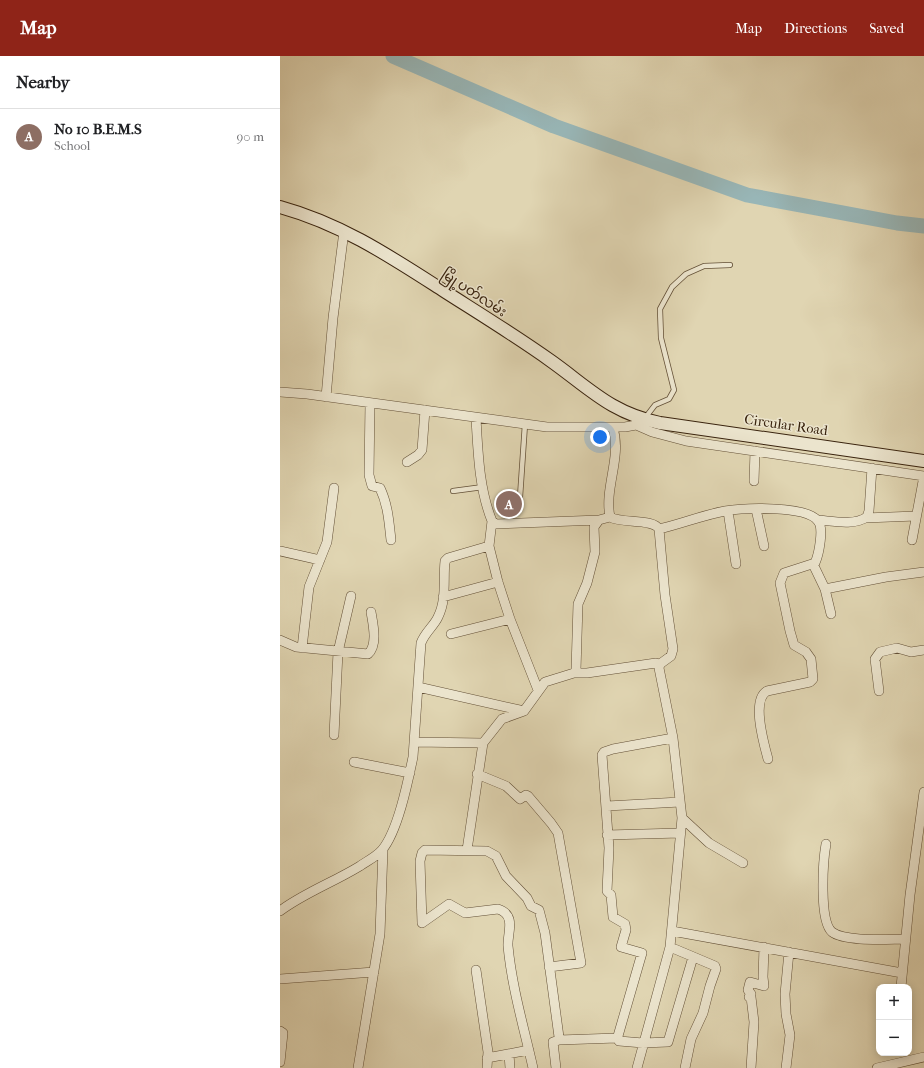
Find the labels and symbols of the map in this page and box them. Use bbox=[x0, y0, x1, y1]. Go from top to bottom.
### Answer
street label: မြို့ပတ်လမ်း bbox=[436, 264, 511, 323]
street label: Circular Road bbox=[743, 411, 829, 439]
your location bbox=[590, 427, 610, 447]
pin: A bbox=[496, 489, 522, 519]

